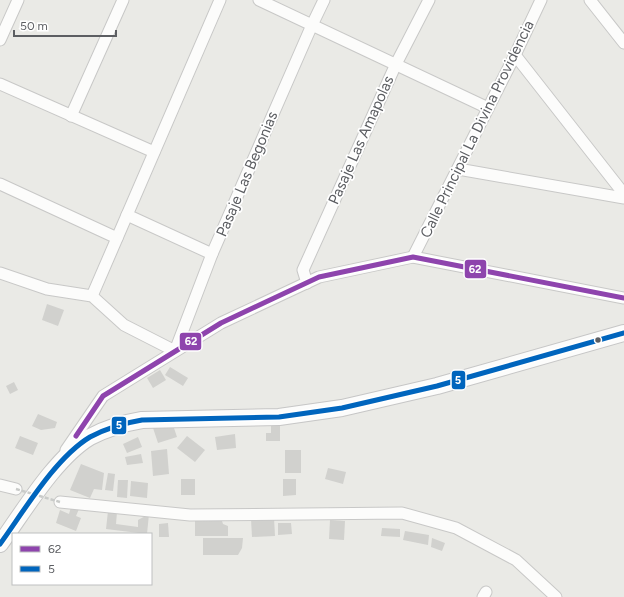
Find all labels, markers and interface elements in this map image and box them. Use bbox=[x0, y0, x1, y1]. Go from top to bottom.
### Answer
scale bar bbox=[14, 12, 116, 38]
street label: Calle Principal La Divina Providencia bbox=[416, 17, 538, 241]
text: 50 m bbox=[20, 19, 48, 33]
street label: Pasaje Las Amapolas bbox=[325, 73, 397, 207]
street label: Pasaje Las Begonias bbox=[212, 109, 282, 239]
line badge: 62 bbox=[464, 259, 487, 279]
text: 62 bbox=[469, 263, 481, 276]
line badge: 62 bbox=[179, 332, 202, 351]
text: 62 bbox=[185, 335, 197, 348]
unlabelled marker bbox=[593, 335, 603, 345]
line badge: 5 bbox=[451, 370, 466, 390]
text: 5 bbox=[455, 374, 461, 387]
line badge: 5 bbox=[111, 416, 127, 435]
text: 5 bbox=[116, 419, 122, 432]
legend bbox=[12, 533, 152, 585]
text: 62 bbox=[48, 542, 62, 556]
text: 5 bbox=[48, 562, 55, 576]

